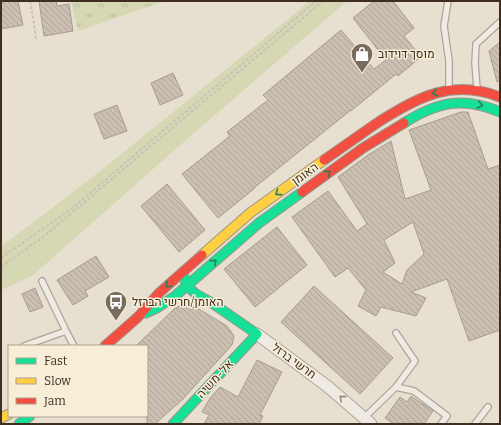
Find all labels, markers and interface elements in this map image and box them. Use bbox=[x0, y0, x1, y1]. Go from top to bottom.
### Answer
shop icon: מוסך דוידוב bbox=[349, 41, 375, 74]
place label: מוסך דוידוב bbox=[378, 47, 435, 61]
one-way arrow bbox=[431, 88, 438, 97]
one-way arrow bbox=[477, 101, 483, 109]
street label: האומן bbox=[289, 160, 321, 188]
one-way arrow bbox=[324, 171, 331, 178]
one-way arrow bbox=[276, 188, 283, 195]
one-way arrow bbox=[210, 259, 217, 266]
one-way arrow bbox=[165, 280, 173, 288]
bus stop icon: האומן/חרשי הברזל bbox=[103, 289, 129, 322]
place label: האומן/חרשי הברזל bbox=[132, 295, 224, 309]
street label: חרשי ברזל bbox=[269, 340, 319, 382]
legend bbox=[8, 345, 148, 417]
text: Fast bbox=[44, 354, 68, 368]
street label: אל-משיה bbox=[194, 357, 236, 401]
text: Slow bbox=[44, 374, 71, 388]
text: Jam bbox=[43, 394, 66, 408]
one-way arrow bbox=[339, 396, 347, 403]

